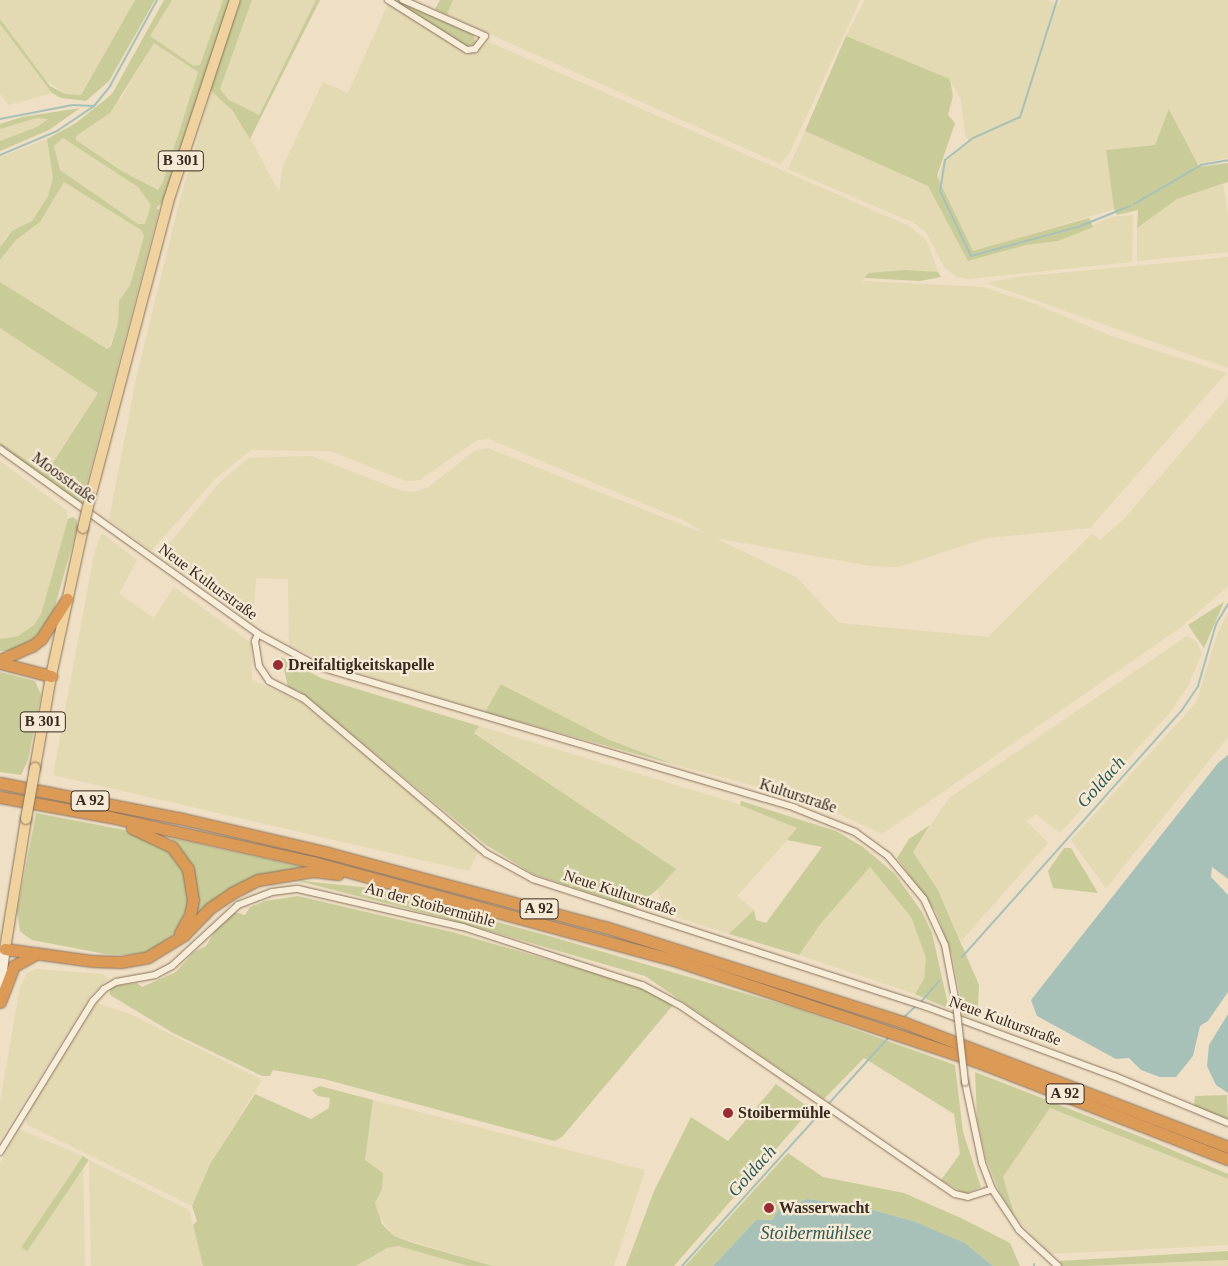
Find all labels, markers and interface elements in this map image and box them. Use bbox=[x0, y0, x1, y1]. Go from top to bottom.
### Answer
road number: B 301 bbox=[157, 148, 205, 174]
street label: Moosstraße bbox=[28, 448, 100, 508]
street label: Neue Kulturstraße bbox=[155, 540, 261, 624]
place label: Dreifaltigkeitskapelle bbox=[288, 655, 434, 675]
marker: Dreifaltigkeitskapelle bbox=[272, 659, 284, 671]
road number: B 301 bbox=[19, 710, 67, 734]
water label: Goldach bbox=[1072, 752, 1130, 812]
street label: Kulturstraße bbox=[757, 775, 839, 817]
road number: A 92 bbox=[70, 788, 110, 814]
street label: Neue Kulturstraße bbox=[561, 866, 679, 920]
street label: An der Stoibermühle bbox=[363, 878, 497, 932]
road number: A 92 bbox=[519, 896, 559, 922]
street label: Neue Kulturstraße bbox=[946, 992, 1064, 1050]
road number: A 92 bbox=[1045, 1082, 1085, 1106]
place label: Stoibermühle bbox=[738, 1103, 830, 1123]
marker: Stoibermühle bbox=[722, 1107, 734, 1119]
water label: Goldach bbox=[723, 1141, 781, 1201]
place label: Wasserwacht bbox=[779, 1198, 870, 1218]
marker: Wasserwacht bbox=[763, 1202, 775, 1214]
water label: Stoibermühlsee bbox=[761, 1222, 871, 1244]

